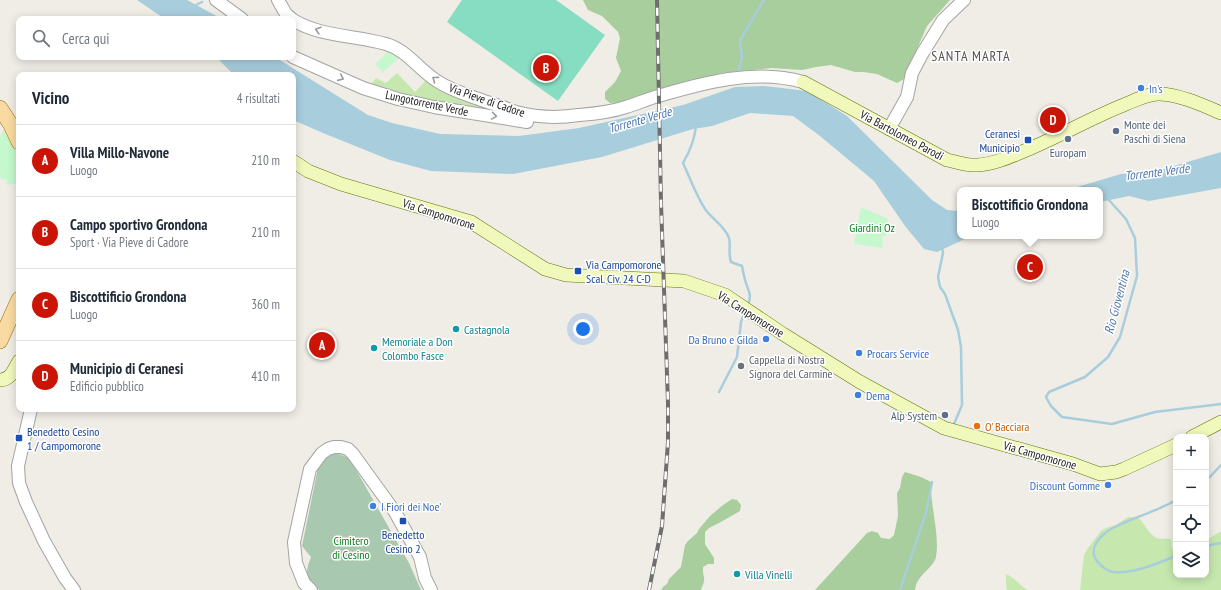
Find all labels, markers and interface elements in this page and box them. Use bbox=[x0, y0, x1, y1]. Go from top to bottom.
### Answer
search box bbox=[16, 16, 296, 60]
icon: search bbox=[30, 27, 52, 49]
one-way arrow bbox=[315, 27, 321, 35]
text: Cerca qui bbox=[62, 29, 110, 48]
district label: SANTA MARTA bbox=[931, 47, 1011, 65]
pin: B bbox=[533, 53, 559, 83]
one-way arrow bbox=[338, 74, 345, 82]
one-way arrow bbox=[432, 77, 439, 84]
street label: Via Pieve di Cadore bbox=[446, 80, 527, 120]
place label: In's bbox=[1149, 81, 1163, 96]
marker: In's bbox=[1136, 83, 1146, 93]
text: Vicino bbox=[32, 87, 69, 109]
street label: Lungotorrente Verde bbox=[384, 87, 470, 119]
text: 4 risultati bbox=[237, 90, 280, 107]
water label: Torrente Verde bbox=[606, 102, 675, 137]
pin: D bbox=[1040, 105, 1066, 135]
street label: Via Bartolomeo Parodi bbox=[857, 106, 946, 163]
one-way arrow bbox=[491, 111, 497, 120]
place label: Monte dei Paschi di Siena bbox=[1124, 117, 1186, 146]
place label: Ceranesi Municipio bbox=[979, 126, 1020, 155]
marker: Monte dei Paschi di Siena bbox=[1111, 126, 1121, 136]
marker: Europam bbox=[1063, 134, 1073, 144]
marker: Ceranesi Municipio bbox=[1023, 135, 1033, 145]
text: Villa Millo-Navone bbox=[70, 143, 169, 162]
place label: Europam bbox=[1050, 145, 1087, 160]
text: A bbox=[42, 152, 48, 169]
text: 210 m bbox=[251, 152, 280, 169]
water label: Torrente Verde bbox=[1124, 159, 1192, 184]
text: Luogo bbox=[70, 162, 98, 179]
popup bbox=[957, 187, 1103, 239]
street label: Via Campomorone bbox=[400, 195, 477, 233]
text: Biscottificio Grondona bbox=[972, 195, 1088, 214]
text: Luogo bbox=[972, 214, 999, 231]
text: Campo sportivo Grondona bbox=[70, 215, 208, 234]
park label: Giardini Oz bbox=[849, 220, 895, 235]
text: B bbox=[42, 224, 48, 241]
text: 210 m bbox=[251, 224, 280, 241]
text: Sport · Via Pieve di Cadore bbox=[70, 234, 188, 251]
pin: C bbox=[1017, 252, 1043, 282]
place label: Via Campomorone Scal. Civ. 24 C-D bbox=[585, 257, 662, 286]
marker: Via Campomorone Scal. Civ. 24 C-D bbox=[573, 266, 583, 276]
water label: Rio Gioventina bbox=[1100, 267, 1134, 336]
text: Biscottificio Grondona bbox=[70, 287, 186, 306]
street label: Via Campomorone bbox=[714, 287, 787, 340]
text: C bbox=[42, 296, 48, 313]
text: 360 m bbox=[251, 296, 280, 313]
text: Luogo bbox=[70, 306, 98, 323]
your location bbox=[573, 319, 593, 339]
place label: Castagnola bbox=[464, 322, 510, 337]
marker: Castagnola bbox=[451, 324, 461, 334]
pin: A bbox=[309, 330, 335, 360]
place label: Da Bruno e Gilda bbox=[688, 332, 758, 347]
place label: Memoriale a Don Colombo Fasce bbox=[382, 334, 453, 363]
marker: Da Bruno e Gilda bbox=[761, 334, 771, 344]
marker: Memoriale a Don Colombo Fasce bbox=[369, 343, 379, 353]
place label: Procars Service bbox=[867, 346, 929, 361]
marker: Procars Service bbox=[854, 348, 864, 358]
place label: Cappella di Nostra Signora del Carmine bbox=[749, 352, 833, 381]
text: Municipio di Ceranesi bbox=[70, 359, 183, 378]
marker: Cappella di Nostra Signora del Carmine bbox=[736, 361, 746, 371]
text: D bbox=[42, 368, 48, 385]
text: 410 m bbox=[251, 368, 280, 385]
text: Edificio pubblico bbox=[70, 378, 144, 395]
place label: Dema bbox=[866, 388, 890, 403]
marker: Dema bbox=[853, 390, 863, 400]
place label: Alp System bbox=[891, 408, 937, 423]
marker: Alp System bbox=[940, 410, 950, 420]
place label: O' Bacciara bbox=[985, 419, 1030, 434]
marker: O' Bacciara bbox=[972, 421, 982, 431]
place label: Benedetto Cesino 1 / Campomorone bbox=[27, 424, 101, 453]
marker: Benedetto Cesino 1 / Campomorone bbox=[14, 433, 24, 443]
map controls bbox=[1173, 434, 1209, 578]
button: + bbox=[1173, 434, 1209, 470]
street label: Via Campomorone bbox=[1001, 437, 1078, 473]
button: − bbox=[1173, 470, 1209, 506]
place label: Discount Gomme bbox=[1030, 478, 1100, 493]
marker: Discount Gomme bbox=[1103, 480, 1113, 490]
place label: I Fiori dei Noe’ bbox=[381, 499, 441, 514]
marker: I Fiori dei Noe’ bbox=[368, 501, 378, 511]
button: locate bbox=[1173, 506, 1209, 542]
marker: Benedetto Cesino 2 bbox=[398, 516, 408, 526]
place label: Benedetto Cesino 2 bbox=[382, 527, 424, 556]
park label: Cimitero di Cesino bbox=[332, 533, 370, 562]
button: layers bbox=[1173, 542, 1209, 578]
place label: Villa Vinelli bbox=[744, 567, 792, 582]
marker: Villa Vinelli bbox=[732, 569, 742, 579]

